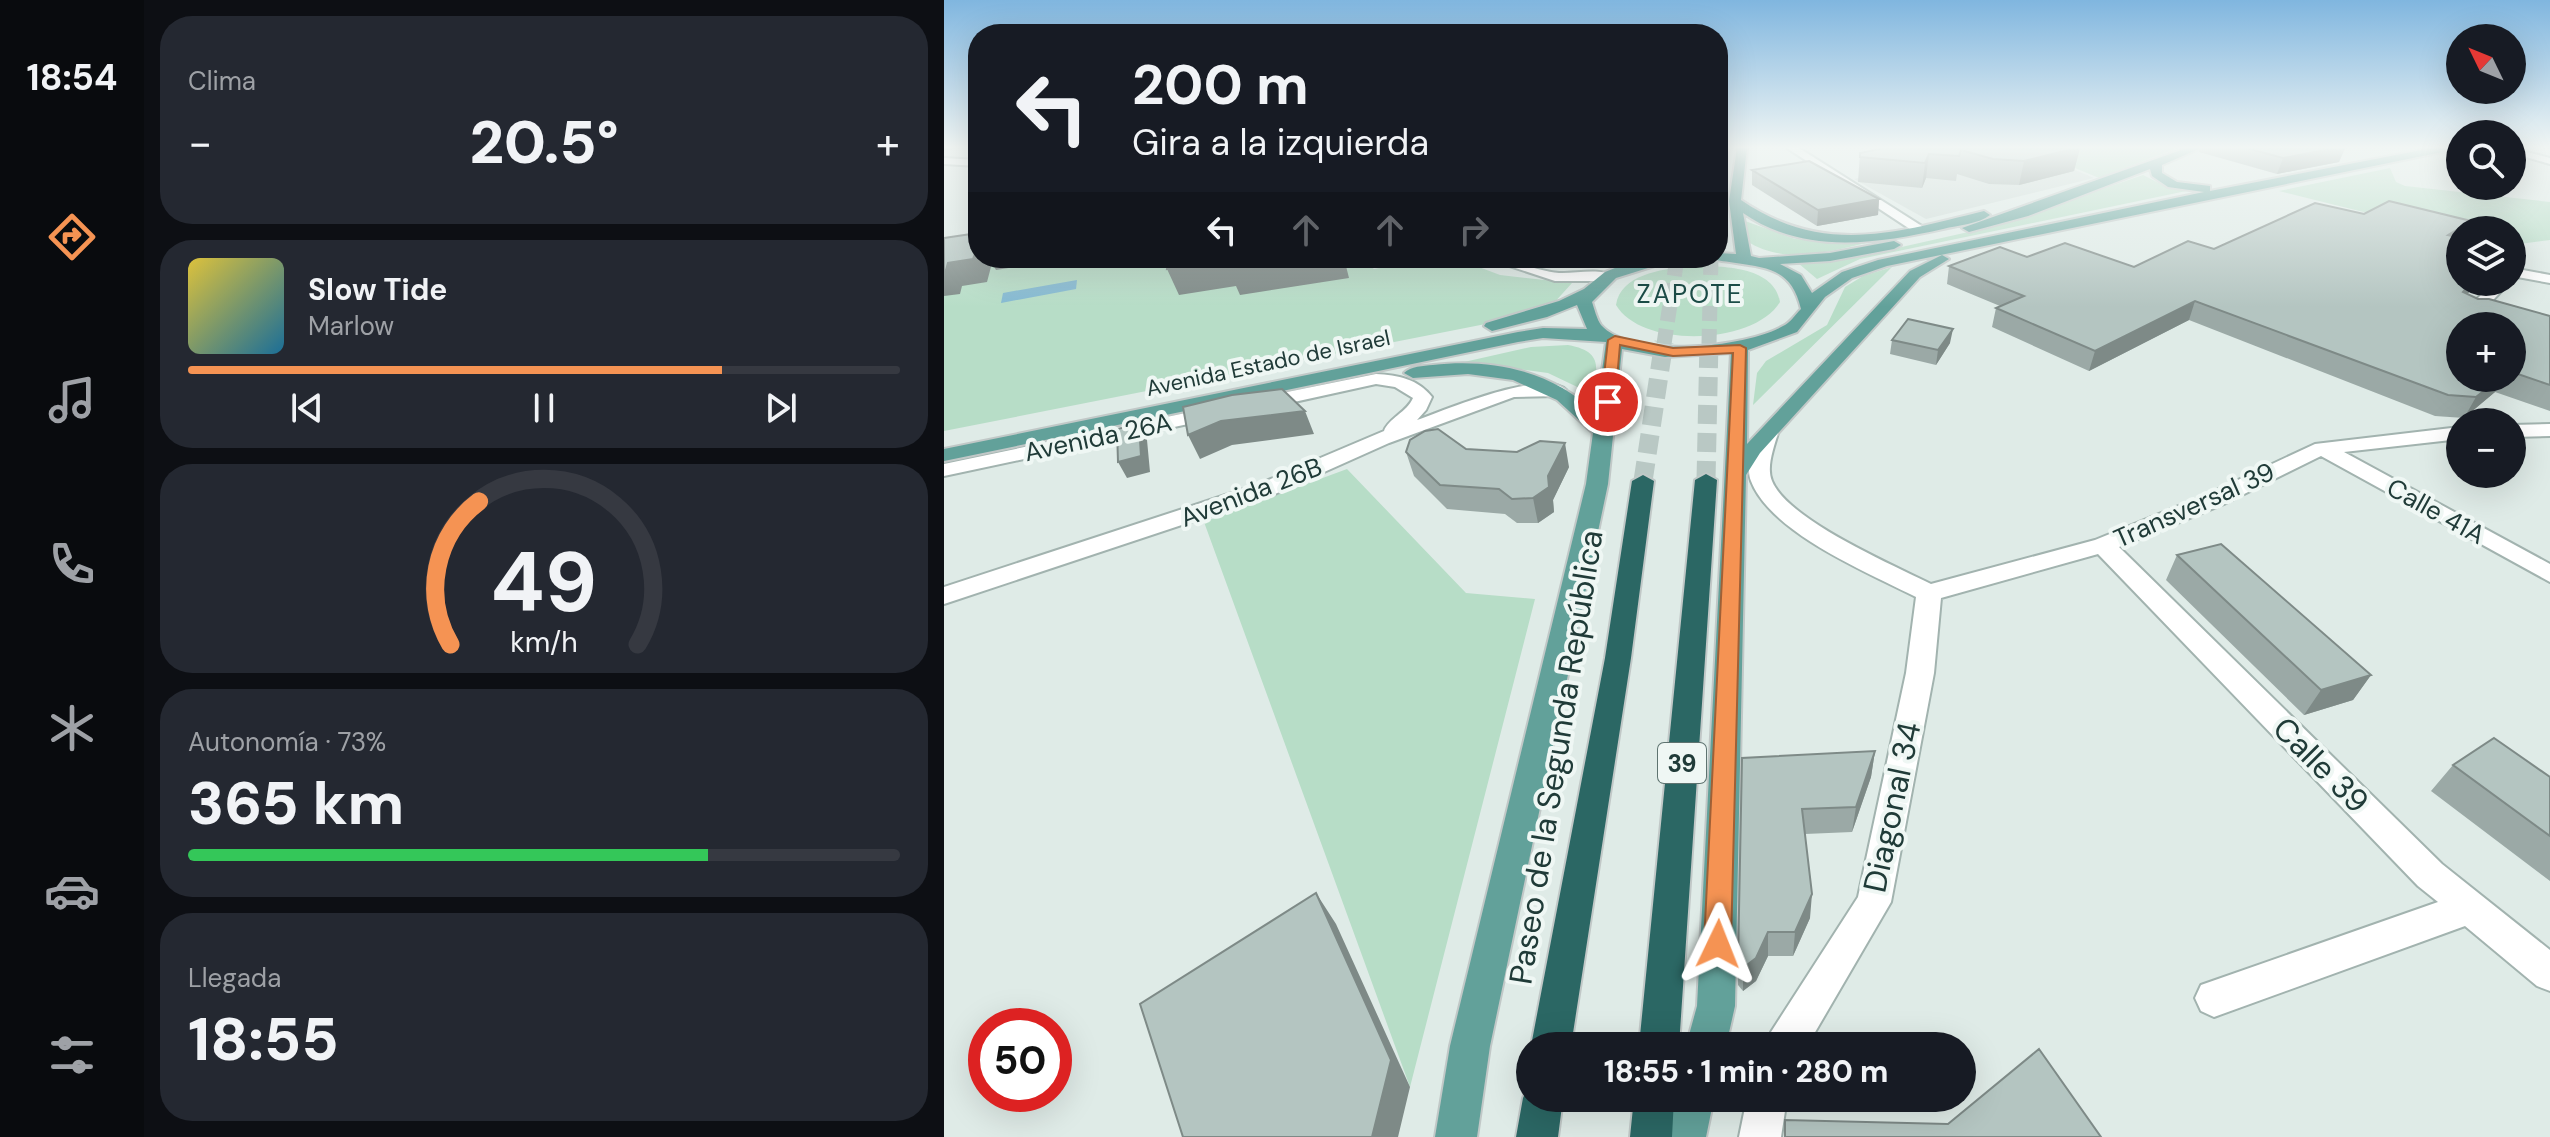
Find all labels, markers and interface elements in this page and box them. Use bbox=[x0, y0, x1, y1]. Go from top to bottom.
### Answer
north arrow bbox=[2446, 24, 2526, 104]
map controls bbox=[2446, 24, 2526, 488]
text: 200 m bbox=[1132, 48, 1309, 121]
text: 18:54 bbox=[27, 54, 117, 101]
icon: left bbox=[1000, 56, 1104, 160]
text: Clima bbox=[188, 64, 256, 98]
text: 20.5° bbox=[469, 103, 619, 182]
text: − bbox=[188, 114, 212, 172]
text: + bbox=[876, 114, 900, 172]
text: Gira a la izquierda bbox=[1132, 119, 1429, 166]
button: search bbox=[2446, 120, 2526, 200]
icon: left bbox=[1200, 208, 1244, 252]
icon: ahead bbox=[1284, 208, 1328, 252]
icon: ahead bbox=[1368, 208, 1412, 252]
icon: right bbox=[1452, 208, 1496, 252]
icon: directions bbox=[44, 209, 100, 265]
button: layers bbox=[2446, 216, 2526, 296]
text: Slow Tide bbox=[308, 270, 447, 309]
district label: ZAPOTE bbox=[1637, 277, 1743, 311]
text: Marlow bbox=[308, 309, 394, 343]
button: + bbox=[2446, 312, 2526, 392]
street label: Avenida Estado de Israel bbox=[1143, 323, 1393, 403]
pin bbox=[1574, 368, 1642, 436]
icon: music bbox=[44, 372, 100, 428]
icon: arrive bbox=[1586, 380, 1630, 424]
icon: previous bbox=[285, 386, 329, 430]
icon: pause bbox=[522, 386, 566, 430]
icon: next bbox=[759, 386, 803, 430]
street label: Avenida 26A bbox=[1021, 405, 1175, 469]
button: − bbox=[2446, 408, 2526, 488]
street label: Avenida 26B bbox=[1175, 449, 1327, 535]
street label: Transversal 39 bbox=[2108, 454, 2280, 556]
street label: Calle 41A bbox=[2381, 470, 2491, 552]
text: 49 bbox=[491, 527, 597, 636]
street label: Paseo de la Segunda República bbox=[1499, 527, 1613, 987]
icon: phone bbox=[44, 536, 100, 592]
text: km/h bbox=[510, 624, 578, 661]
icon: climate bbox=[44, 700, 100, 756]
street label: Calle 39 bbox=[2264, 708, 2378, 822]
street label: Diagonal 34 bbox=[1853, 718, 1931, 896]
text: Autonomía · 73% bbox=[188, 725, 386, 759]
road number: 39 bbox=[1658, 743, 1706, 783]
text: 365 km bbox=[188, 764, 404, 843]
icon: car bbox=[44, 863, 100, 919]
position arrow bbox=[1676, 902, 1760, 986]
text: Llegada bbox=[188, 961, 281, 995]
text: 18:55 bbox=[188, 1000, 339, 1079]
speed limit sign: 50 bbox=[968, 1008, 1072, 1112]
icon: filters bbox=[44, 1027, 100, 1083]
text: 18:55 · 1 min · 280 m bbox=[1604, 1052, 1888, 1091]

